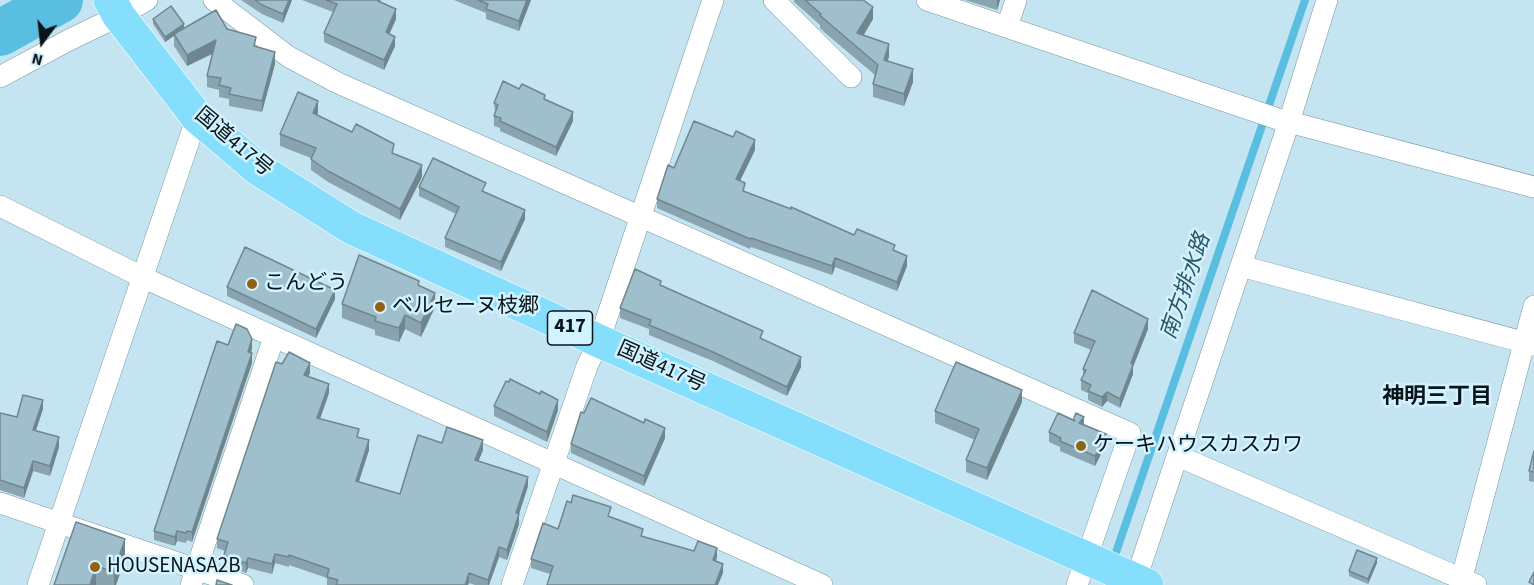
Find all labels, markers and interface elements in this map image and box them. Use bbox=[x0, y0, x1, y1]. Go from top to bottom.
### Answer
north arrow bbox=[12, 12, 72, 72]
text: N bbox=[29, 47, 45, 71]
street label: 国道417号 bbox=[189, 103, 277, 183]
water label: 南方排水路 bbox=[1157, 231, 1217, 343]
place label: こんどう bbox=[264, 271, 348, 297]
marker: こんどう bbox=[245, 277, 259, 291]
place label: ベルセーヌ枝郷 bbox=[392, 294, 539, 320]
marker: ベルセーヌ枝郷 bbox=[373, 300, 387, 314]
road number: 417 bbox=[548, 311, 592, 345]
street label: 国道417号 bbox=[613, 337, 709, 399]
district label: 神明三丁目 bbox=[1382, 385, 1492, 411]
place label: ケーキハウスカスカワ bbox=[1093, 433, 1303, 459]
marker: ケーキハウスカスカワ bbox=[1074, 439, 1088, 453]
place label: HOUSENASA2B bbox=[107, 554, 241, 580]
marker: HOUSENASA2B bbox=[88, 560, 102, 574]

